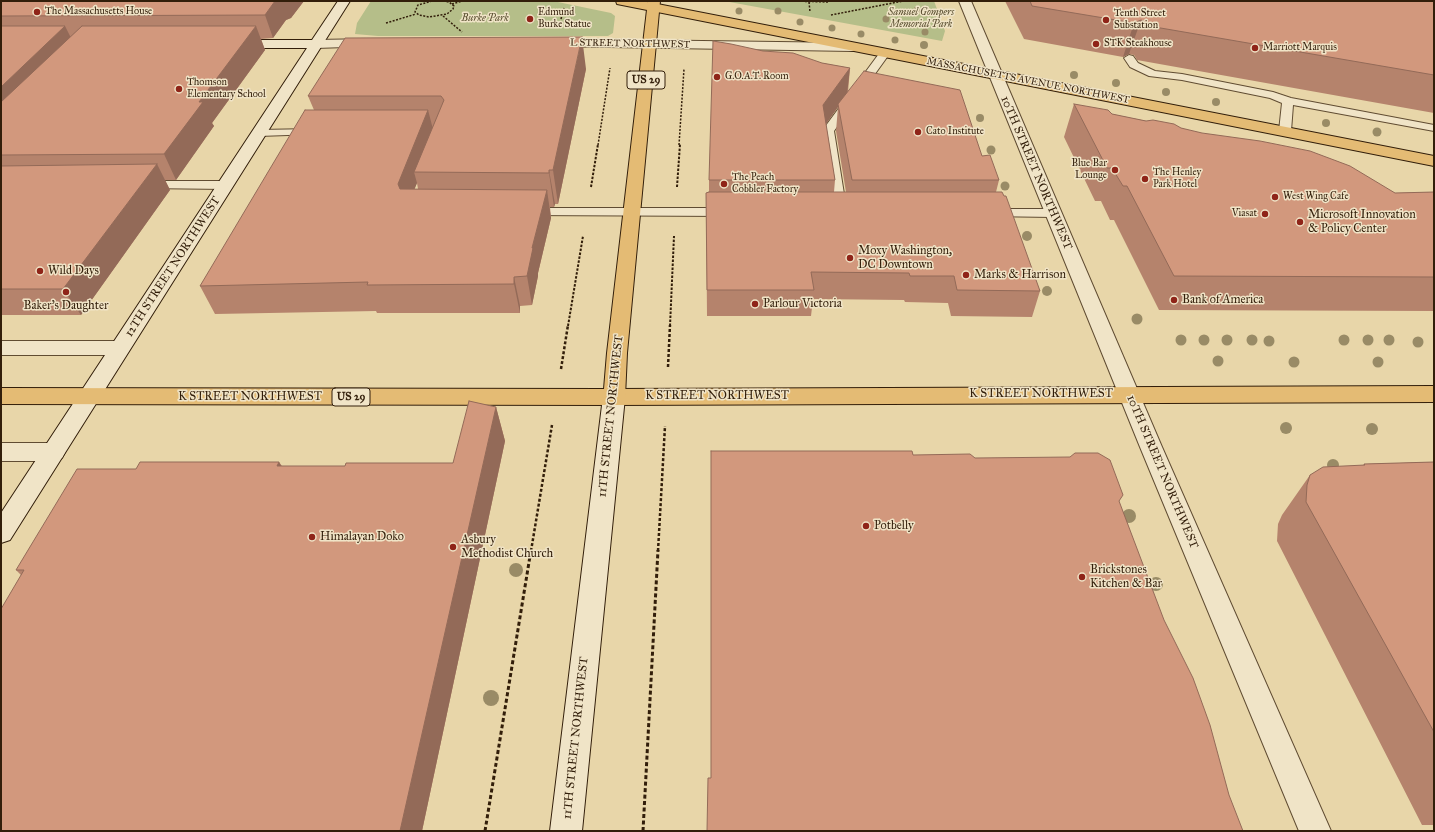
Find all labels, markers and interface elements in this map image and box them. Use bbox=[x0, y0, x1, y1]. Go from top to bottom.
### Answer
place label: The Massachusetts House bbox=[45, 6, 152, 18]
marker: The Massachusetts House bbox=[32, 7, 42, 17]
place label: Edmund Burke Statue bbox=[538, 7, 591, 30]
park label: Samuel Gompers Memorial Park bbox=[888, 7, 954, 30]
place label: Tenth Street Substation bbox=[1114, 8, 1166, 32]
park label: Burke Park bbox=[461, 13, 509, 25]
marker: Edmund Burke Statue bbox=[525, 14, 535, 24]
marker: Tenth Street Substation bbox=[1101, 15, 1111, 25]
street label: L STREET NORTHWEST bbox=[570, 37, 690, 51]
place label: STK Steakhouse bbox=[1104, 38, 1172, 50]
marker: STK Steakhouse bbox=[1091, 39, 1101, 49]
place label: Marriott Marquis bbox=[1263, 42, 1337, 54]
marker: Marriott Marquis bbox=[1250, 43, 1260, 53]
street label: MASSACHUSETTS AVENUE NORTHWEST bbox=[926, 55, 1130, 107]
road number: US 29 bbox=[627, 71, 665, 89]
place label: G.O.A.T. Room bbox=[725, 71, 789, 83]
marker: G.O.A.T. Room bbox=[712, 72, 722, 82]
place label: Thomson Elementary School bbox=[187, 77, 266, 100]
marker: Thomson Elementary School bbox=[174, 84, 184, 94]
street label: 10TH STREET NORTHWEST bbox=[997, 94, 1075, 252]
place label: Cato Institute bbox=[926, 126, 984, 138]
marker: Cato Institute bbox=[913, 127, 923, 137]
place label: Blue Bar Lounge bbox=[1072, 158, 1107, 182]
marker: Blue Bar Lounge bbox=[1110, 165, 1120, 175]
place label: The Henley Park Hotel bbox=[1153, 167, 1201, 190]
place label: The Peach Cobbler Factory bbox=[732, 172, 798, 196]
marker: The Henley Park Hotel bbox=[1140, 174, 1150, 184]
marker: The Peach Cobbler Factory bbox=[719, 179, 729, 189]
place label: West Wing Cafe bbox=[1283, 191, 1349, 203]
marker: West Wing Cafe bbox=[1270, 192, 1280, 202]
street label: 12TH STREET NORTHWEST bbox=[122, 194, 224, 340]
place label: Viasat bbox=[1232, 208, 1257, 220]
place label: Microsoft Innovation & Policy Center bbox=[1308, 208, 1416, 236]
marker: Viasat bbox=[1260, 209, 1270, 219]
marker: Microsoft Innovation & Policy Center bbox=[1295, 217, 1305, 227]
place label: Moxy Washington, DC Downtown bbox=[858, 244, 952, 272]
marker: Moxy Washington, DC Downtown bbox=[845, 253, 855, 263]
place label: Wild Days bbox=[48, 264, 99, 278]
marker: Wild Days bbox=[35, 266, 45, 276]
place label: Marks & Harrison bbox=[974, 268, 1066, 282]
marker: Marks & Harrison bbox=[961, 270, 971, 280]
marker: Baker's Daughter bbox=[61, 287, 71, 297]
place label: Bank of America bbox=[1182, 293, 1263, 307]
marker: Bank of America bbox=[1169, 295, 1179, 305]
place label: Parlour Victoria bbox=[763, 297, 842, 311]
place label: Baker's Daughter bbox=[24, 299, 108, 313]
marker: Parlour Victoria bbox=[750, 299, 760, 309]
street label: 11TH STREET NORTHWEST bbox=[595, 334, 627, 498]
street label: K STREET NORTHWEST bbox=[969, 387, 1113, 401]
road number: US 29 bbox=[332, 388, 370, 406]
street label: K STREET NORTHWEST bbox=[645, 389, 789, 403]
street label: K STREET NORTHWEST bbox=[178, 390, 322, 404]
street label: 10TH STREET NORTHWEST bbox=[1123, 393, 1201, 551]
place label: Potbelly bbox=[874, 519, 914, 533]
marker: Potbelly bbox=[861, 521, 871, 531]
place label: Himalayan Doko bbox=[320, 530, 404, 544]
marker: Himalayan Doko bbox=[307, 532, 317, 542]
place label: Asbury Methodist Church bbox=[461, 533, 553, 561]
marker: Asbury Methodist Church bbox=[448, 542, 458, 552]
place label: Brickstones Kitchen & Bar bbox=[1090, 563, 1162, 591]
marker: Brickstones Kitchen & Bar bbox=[1077, 572, 1087, 582]
street label: 11TH STREET NORTHWEST bbox=[560, 656, 592, 820]

